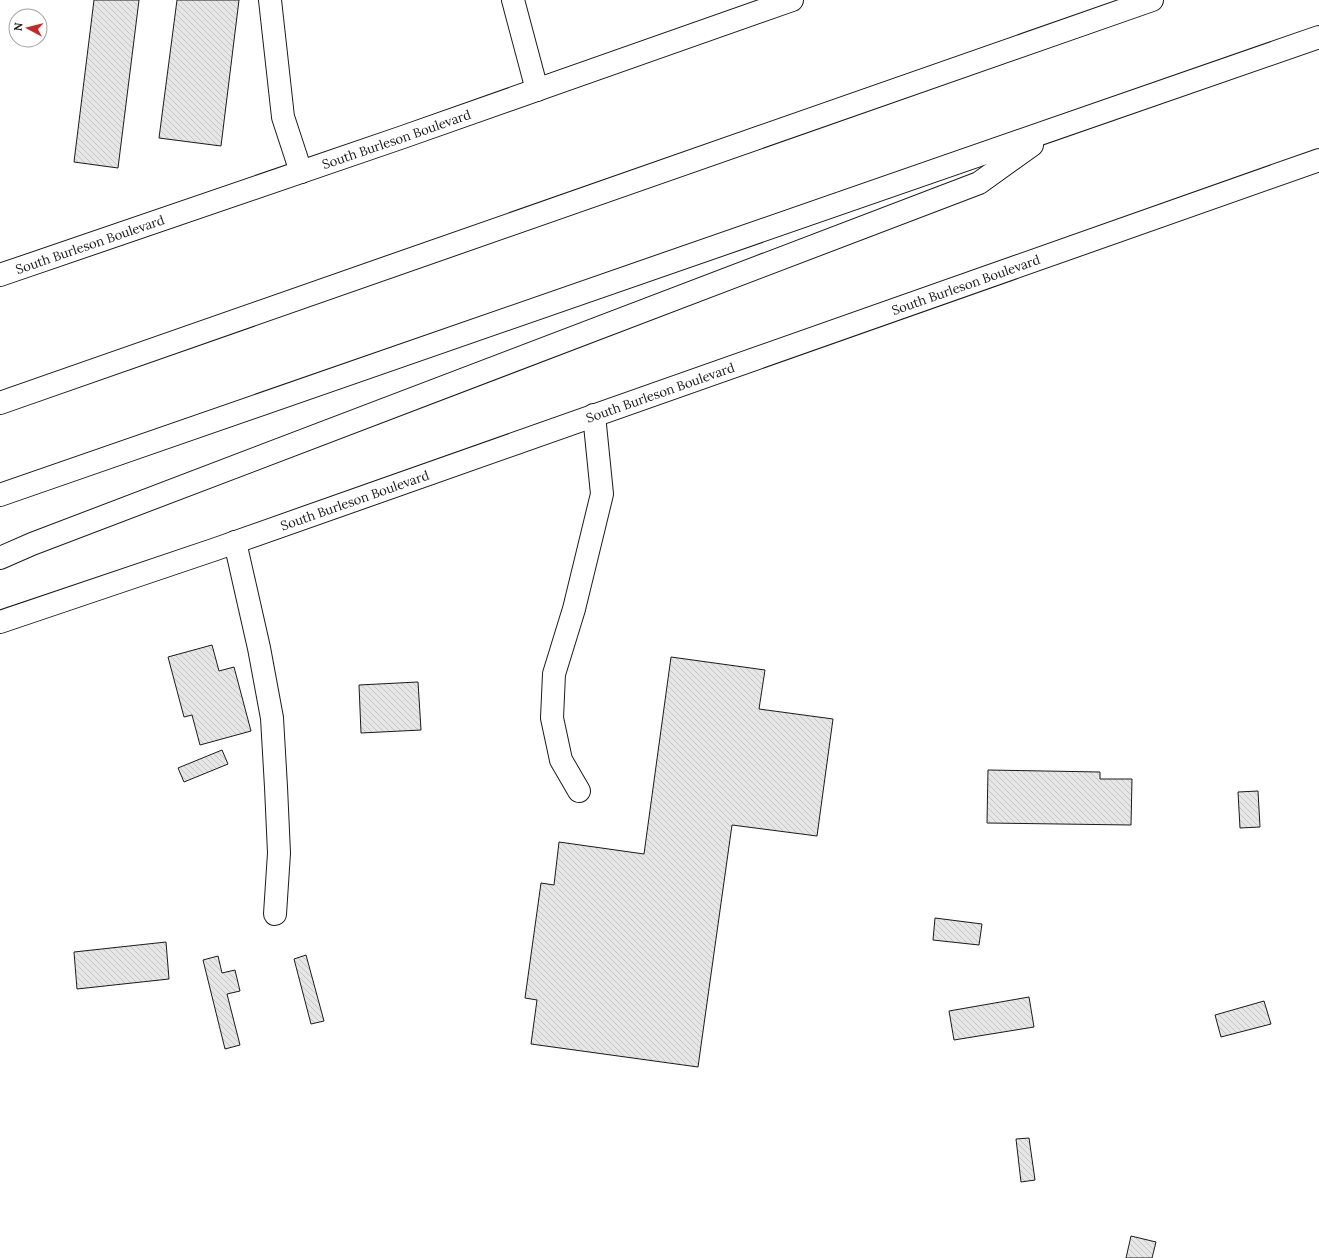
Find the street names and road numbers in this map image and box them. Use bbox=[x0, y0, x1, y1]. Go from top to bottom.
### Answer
street label: South Burleson Boulevard bbox=[320, 105, 473, 173]
street label: South Burleson Boulevard bbox=[13, 211, 167, 278]
street label: South Burleson Boulevard bbox=[889, 250, 1043, 319]
street label: South Burleson Boulevard bbox=[584, 358, 737, 426]
street label: South Burleson Boulevard bbox=[278, 466, 431, 534]

